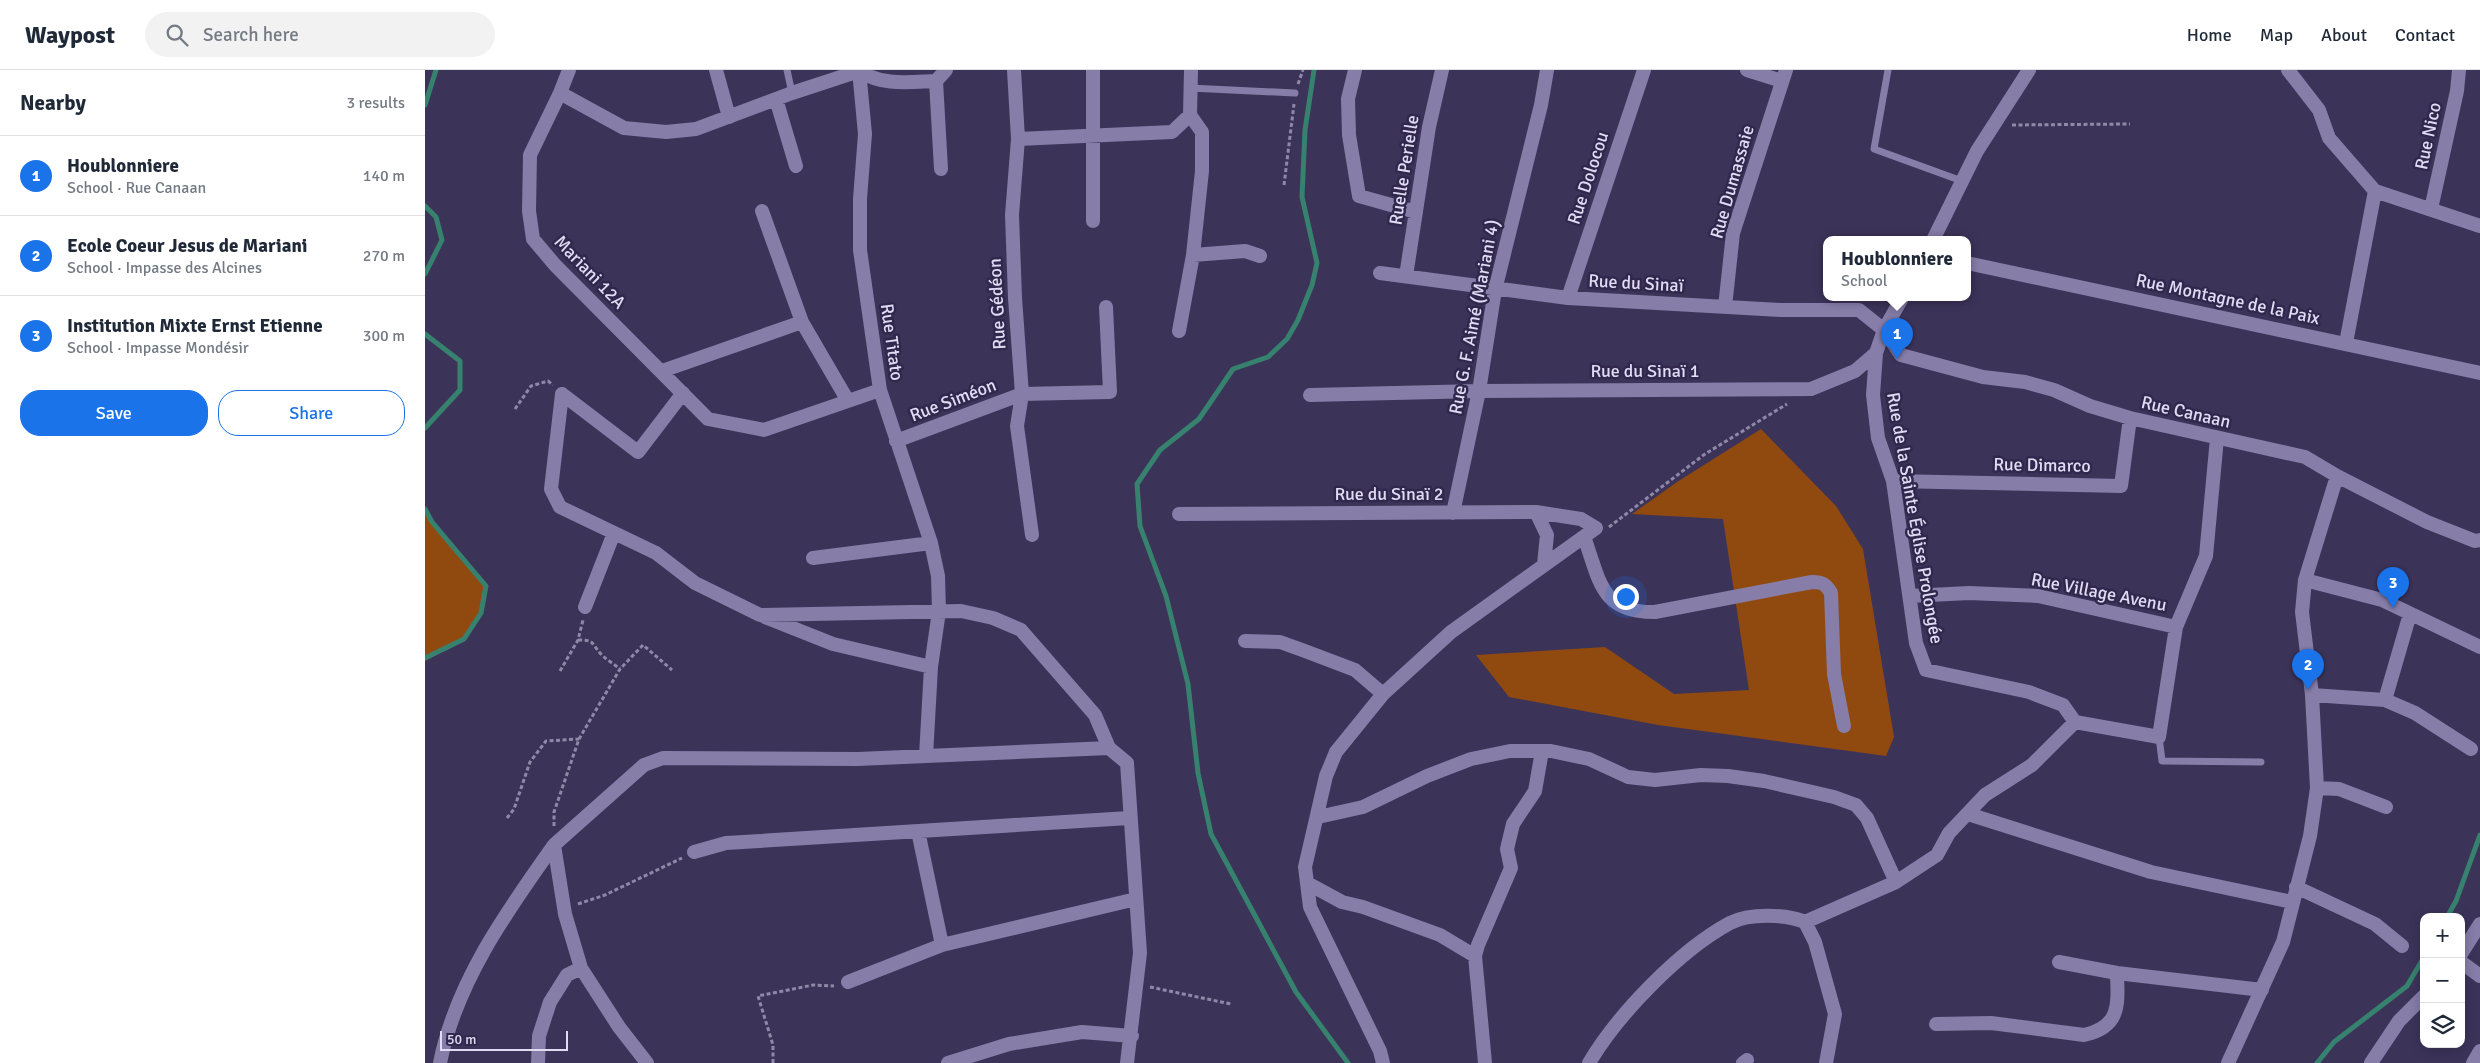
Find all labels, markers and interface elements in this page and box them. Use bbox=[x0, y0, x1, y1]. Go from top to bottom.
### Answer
search box bbox=[145, 12, 495, 57]
text: Waypost bbox=[25, 20, 115, 50]
icon: search bbox=[163, 21, 191, 49]
text: Search here bbox=[203, 23, 299, 47]
text: Home bbox=[2187, 24, 2232, 46]
text: Map bbox=[2260, 24, 2293, 46]
text: About bbox=[2321, 24, 2367, 46]
text: Contact bbox=[2395, 24, 2455, 46]
text: Nearby bbox=[20, 90, 86, 116]
text: 3 results bbox=[346, 93, 405, 113]
street label: Rue Nico bbox=[2410, 100, 2446, 172]
street label: Ruelle Perielle bbox=[1384, 113, 1424, 227]
street label: Rue Dumassaie bbox=[1705, 123, 1759, 241]
street label: Rue Dolocou bbox=[1563, 129, 1613, 227]
text: Houblonniere bbox=[67, 154, 179, 178]
text: 1 bbox=[32, 166, 40, 186]
text: 140 m bbox=[363, 166, 405, 186]
text: School · Rue Canaan bbox=[67, 178, 206, 198]
street label: Rue G. F. Aimé (Mariani 4) bbox=[1444, 218, 1504, 416]
street label: Mariani 12A bbox=[550, 231, 630, 313]
text: Ecole Coeur Jesus de Mariani bbox=[67, 234, 307, 258]
popup bbox=[1823, 236, 1971, 301]
text: 2 bbox=[32, 246, 40, 266]
text: 270 m bbox=[363, 246, 405, 266]
text: Houblonniere bbox=[1841, 247, 1953, 271]
text: School · Impasse des Alcines bbox=[67, 258, 262, 278]
street label: Rue Gédéon bbox=[984, 258, 1010, 350]
street label: Rue Montagne de la Paix bbox=[2134, 269, 2323, 329]
street label: Rue du Sinaï bbox=[1588, 270, 1684, 296]
text: School bbox=[1841, 271, 1888, 291]
street label: Rue Titato bbox=[876, 302, 908, 382]
text: Institution Mixte Ernst Etienne bbox=[67, 314, 323, 338]
pin: 1 bbox=[1881, 318, 1913, 359]
text: 3 bbox=[32, 326, 40, 346]
text: 300 m bbox=[363, 326, 405, 346]
text: School · Impasse Mondésir bbox=[67, 338, 249, 358]
street label: Rue du Sinaï 1 bbox=[1591, 360, 1699, 382]
street label: Rue Siméon bbox=[907, 373, 999, 427]
button: Save bbox=[20, 390, 208, 436]
button: Share bbox=[218, 390, 405, 436]
street label: Rue de la Sainte Église Prolongée bbox=[1882, 391, 1948, 645]
street label: Rue Canaan bbox=[2139, 391, 2233, 433]
street label: Rue Dimarco bbox=[1993, 453, 2091, 477]
street label: Rue du Sinaï 2 bbox=[1335, 483, 1443, 505]
pin: 3 bbox=[2377, 567, 2409, 608]
street label: Rue Village Avenu bbox=[2029, 568, 2169, 616]
your location bbox=[1613, 584, 1639, 610]
pin: 2 bbox=[2292, 649, 2324, 690]
map controls bbox=[2420, 913, 2465, 1048]
button: + bbox=[2420, 913, 2465, 958]
button: − bbox=[2420, 958, 2465, 1003]
button: layers bbox=[2420, 1003, 2465, 1048]
scale bar bbox=[440, 1028, 567, 1051]
text: 50 m bbox=[447, 1031, 476, 1048]

